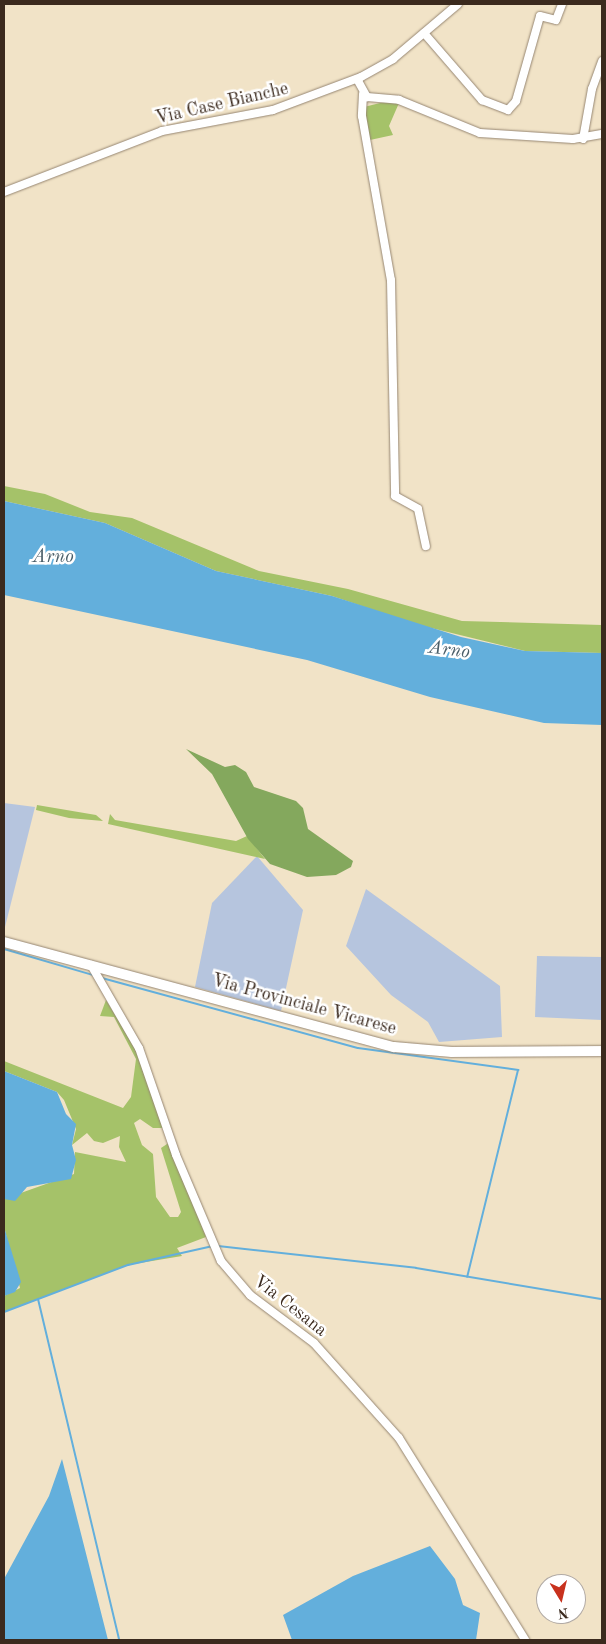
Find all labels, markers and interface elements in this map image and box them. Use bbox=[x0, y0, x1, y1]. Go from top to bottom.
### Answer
street label: Via Case Bianche bbox=[153, 78, 291, 130]
water label: Arno bbox=[32, 547, 74, 569]
water label: Arno bbox=[427, 637, 471, 665]
street label: Via Provinciale Vicarese bbox=[209, 970, 399, 1040]
street label: Via Cesana bbox=[249, 1271, 331, 1341]
north arrow bbox=[536, 1574, 586, 1624]
text: N bbox=[557, 1605, 570, 1621]

